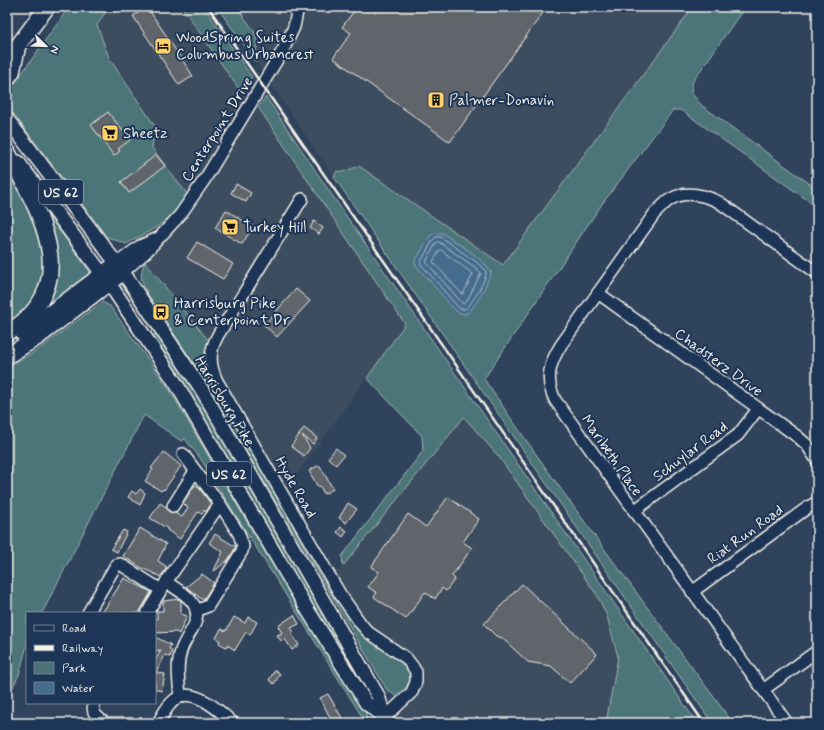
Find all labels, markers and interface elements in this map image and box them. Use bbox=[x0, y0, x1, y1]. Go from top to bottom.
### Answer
north arrow bbox=[26, 26, 66, 66]
place label: WoodSpring Suites Columbus Urbancrest bbox=[176, 28, 314, 65]
hotel icon: WoodSpring Suites Columbus Urbancrest bbox=[153, 36, 173, 56]
text: N bbox=[46, 43, 62, 56]
street label: Centerpoint Drive bbox=[177, 73, 258, 186]
building icon: Palmer-Donavin bbox=[426, 90, 446, 110]
place label: Palmer-Donavin bbox=[449, 91, 554, 111]
supermarket icon: Sheetz bbox=[100, 123, 120, 143]
place label: Sheetz bbox=[123, 124, 168, 144]
road number: US 62 bbox=[39, 180, 83, 204]
supermarket icon: Turkey Hill bbox=[220, 217, 240, 237]
place label: Turkey Hill bbox=[243, 218, 307, 238]
place label: Harrisburg Pike & Centerpoint Dr bbox=[174, 294, 290, 331]
bus stop icon: Harrisburg Pike & Centerpoint Dr bbox=[151, 302, 171, 322]
street label: Chadsterz Drive bbox=[670, 324, 767, 402]
street label: Harrisburg Pike bbox=[189, 353, 259, 451]
street label: Maribeth Place bbox=[576, 411, 647, 500]
street label: Schuylar Road bbox=[649, 417, 732, 486]
street label: Hyde Road bbox=[269, 453, 321, 522]
road number: US 62 bbox=[207, 462, 251, 486]
street label: Riat Run Road bbox=[704, 500, 788, 569]
legend bbox=[26, 612, 156, 704]
text: Road bbox=[62, 621, 86, 637]
text: Railway bbox=[62, 641, 104, 657]
text: Park bbox=[62, 661, 86, 677]
text: Water bbox=[62, 681, 94, 697]

